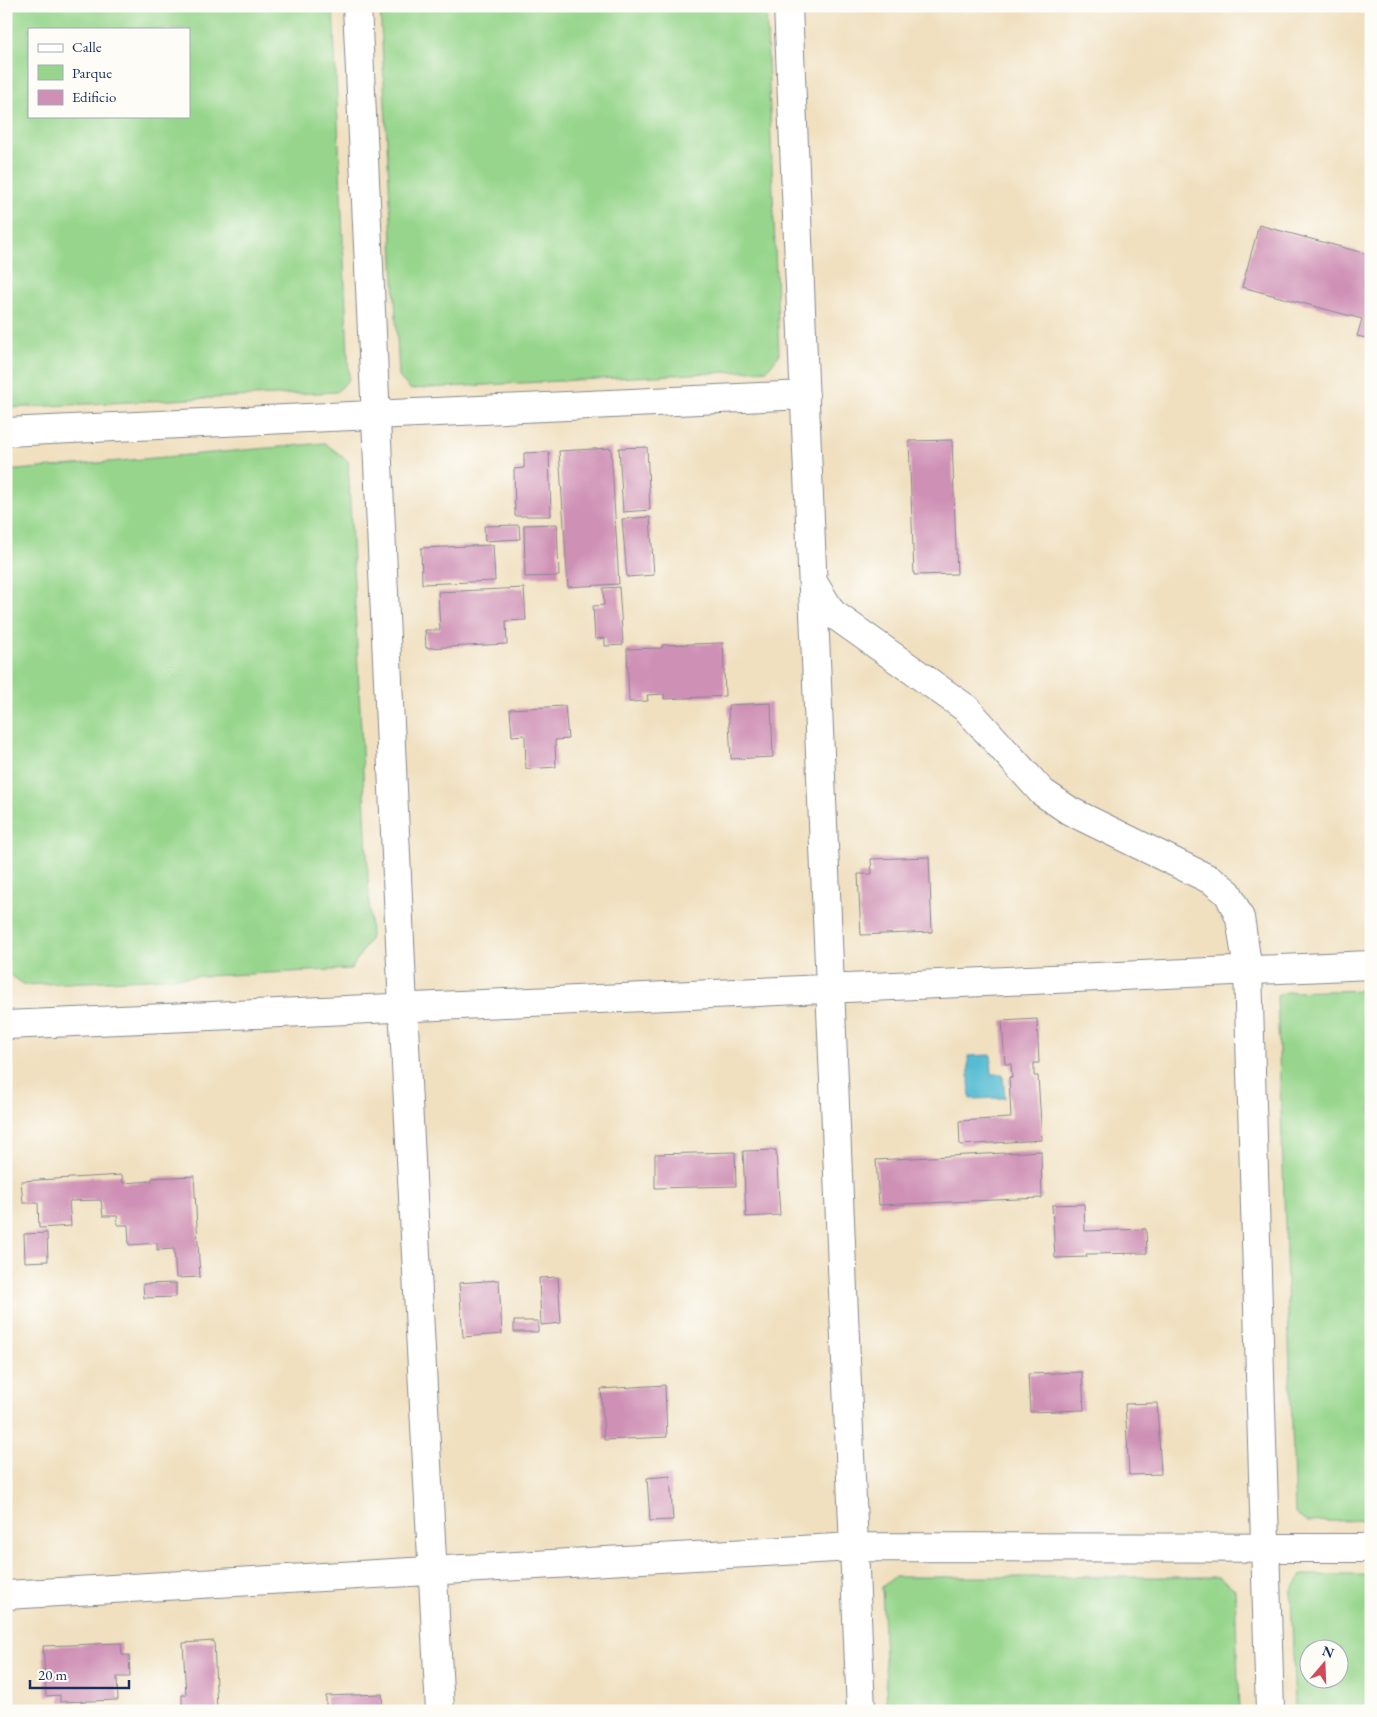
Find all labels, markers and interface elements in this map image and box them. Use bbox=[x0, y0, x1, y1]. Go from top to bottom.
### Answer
legend bbox=[28, 28, 190, 118]
text: Calle bbox=[72, 37, 102, 56]
text: Parque bbox=[72, 63, 112, 82]
text: Edificio bbox=[72, 87, 116, 106]
north arrow bbox=[1300, 1640, 1350, 1690]
text: N bbox=[1320, 1641, 1337, 1662]
scale bar bbox=[30, 1657, 129, 1689]
text: 20 m bbox=[38, 1665, 67, 1684]

